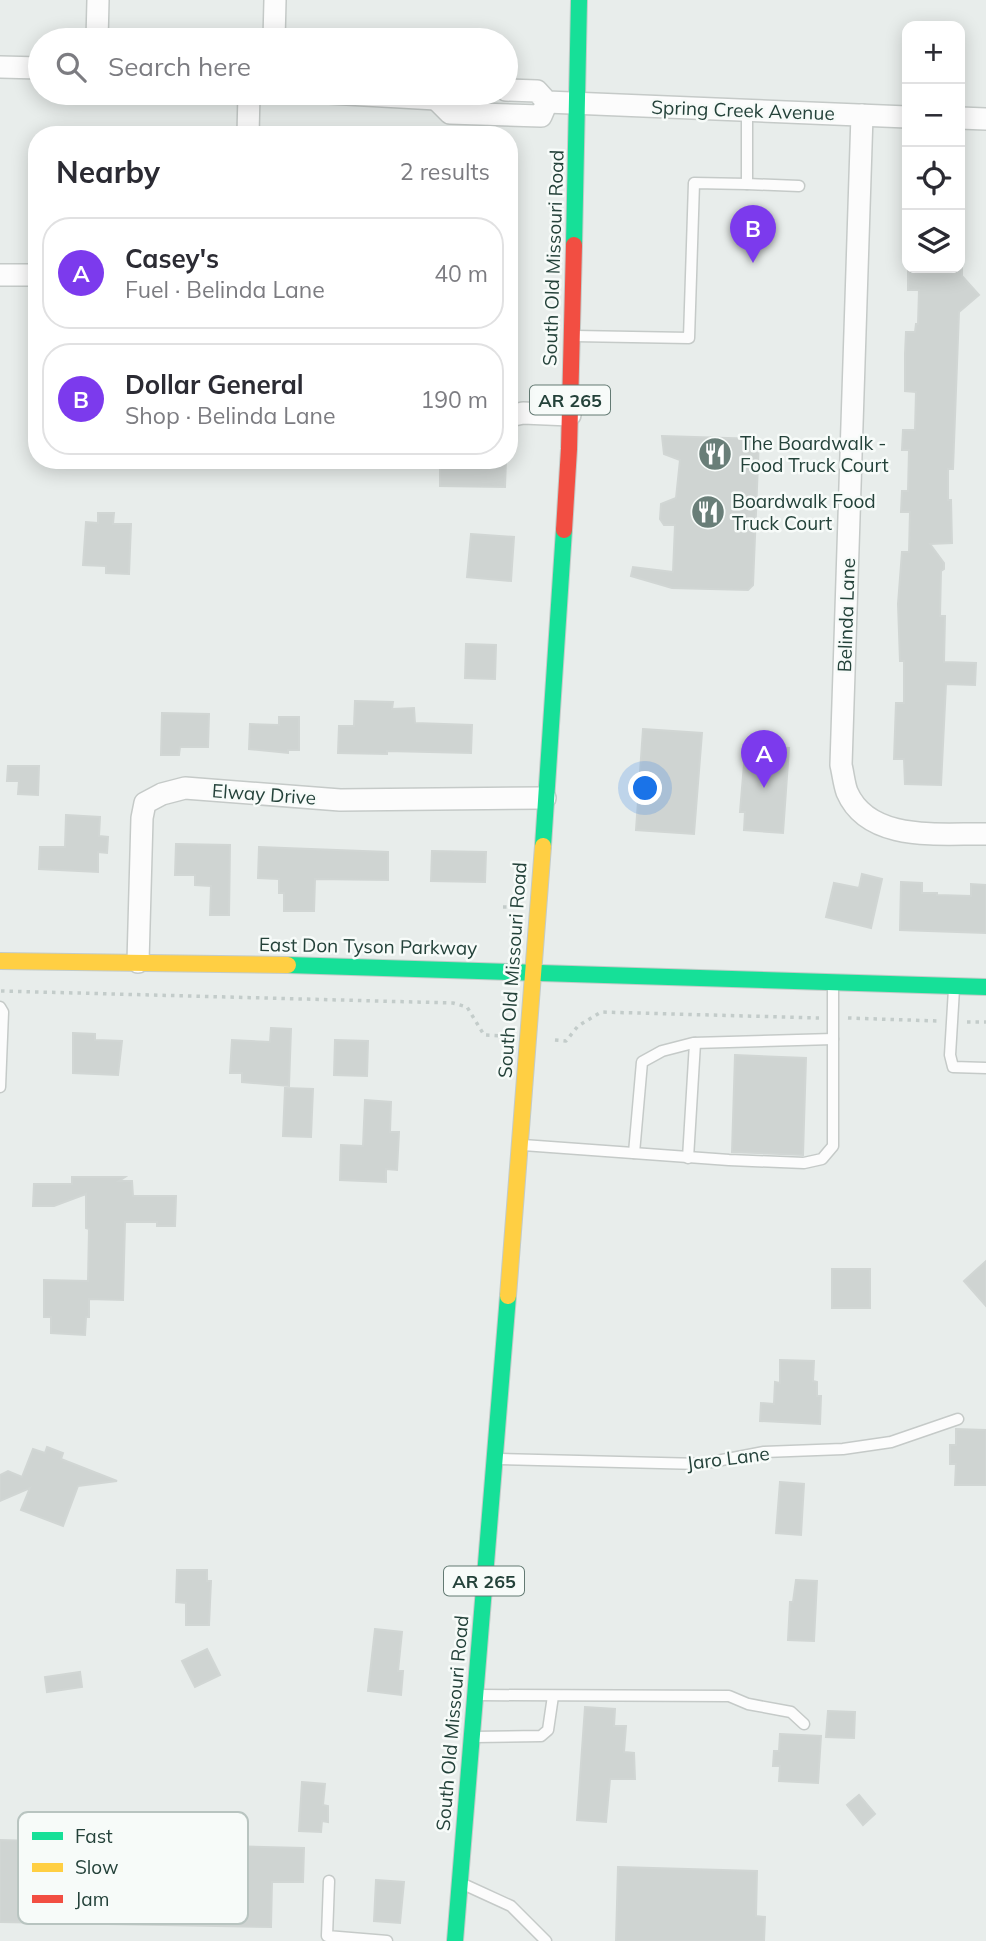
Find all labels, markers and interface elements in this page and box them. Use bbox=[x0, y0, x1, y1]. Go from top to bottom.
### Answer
map controls bbox=[902, 21, 965, 273]
button: + bbox=[902, 21, 965, 84]
search box bbox=[28, 28, 518, 105]
icon: search bbox=[52, 48, 90, 86]
text: Search here bbox=[108, 50, 251, 83]
button: − bbox=[902, 84, 965, 147]
street label: Spring Creek Avenue bbox=[651, 95, 835, 125]
button: locate bbox=[902, 147, 965, 210]
street label: South Old Missouri Road bbox=[537, 149, 569, 367]
text: Nearby bbox=[56, 153, 160, 191]
text: 2 results bbox=[400, 157, 490, 186]
pin: B bbox=[730, 205, 776, 263]
button: layers bbox=[902, 210, 965, 273]
text: Casey's bbox=[125, 242, 219, 275]
text: A bbox=[72, 259, 90, 288]
text: 40 m bbox=[434, 259, 488, 288]
text: Fuel · Belinda Lane bbox=[125, 275, 325, 304]
text: Dollar General bbox=[125, 368, 304, 401]
text: B bbox=[73, 385, 89, 414]
text: 190 m bbox=[420, 385, 488, 414]
road number: AR 265 bbox=[530, 386, 610, 414]
text: Shop · Belinda Lane bbox=[125, 401, 336, 430]
place label: The Boardwalk - Food Truck Court bbox=[740, 431, 889, 477]
restaurant icon: The Boardwalk - Food Truck Court bbox=[696, 435, 734, 473]
place label: Boardwalk Food Truck Court bbox=[732, 489, 876, 535]
restaurant icon: Boardwalk Food Truck Court bbox=[689, 493, 727, 531]
street label: Belinda Lane bbox=[832, 557, 860, 673]
pin: A bbox=[741, 730, 787, 788]
your location bbox=[628, 771, 662, 805]
street label: Elway Drive bbox=[211, 778, 317, 810]
street label: South Old Missouri Road bbox=[492, 861, 532, 1079]
street label: East Don Tyson Parkway bbox=[259, 932, 477, 960]
street label: Jaro Lane bbox=[685, 1441, 771, 1475]
road number: AR 265 bbox=[444, 1566, 524, 1596]
street label: South Old Missouri Road bbox=[431, 1614, 473, 1832]
legend bbox=[18, 1812, 248, 1924]
text: Fast bbox=[75, 1824, 113, 1848]
text: Slow bbox=[75, 1855, 119, 1879]
text: Jam bbox=[75, 1887, 109, 1911]

